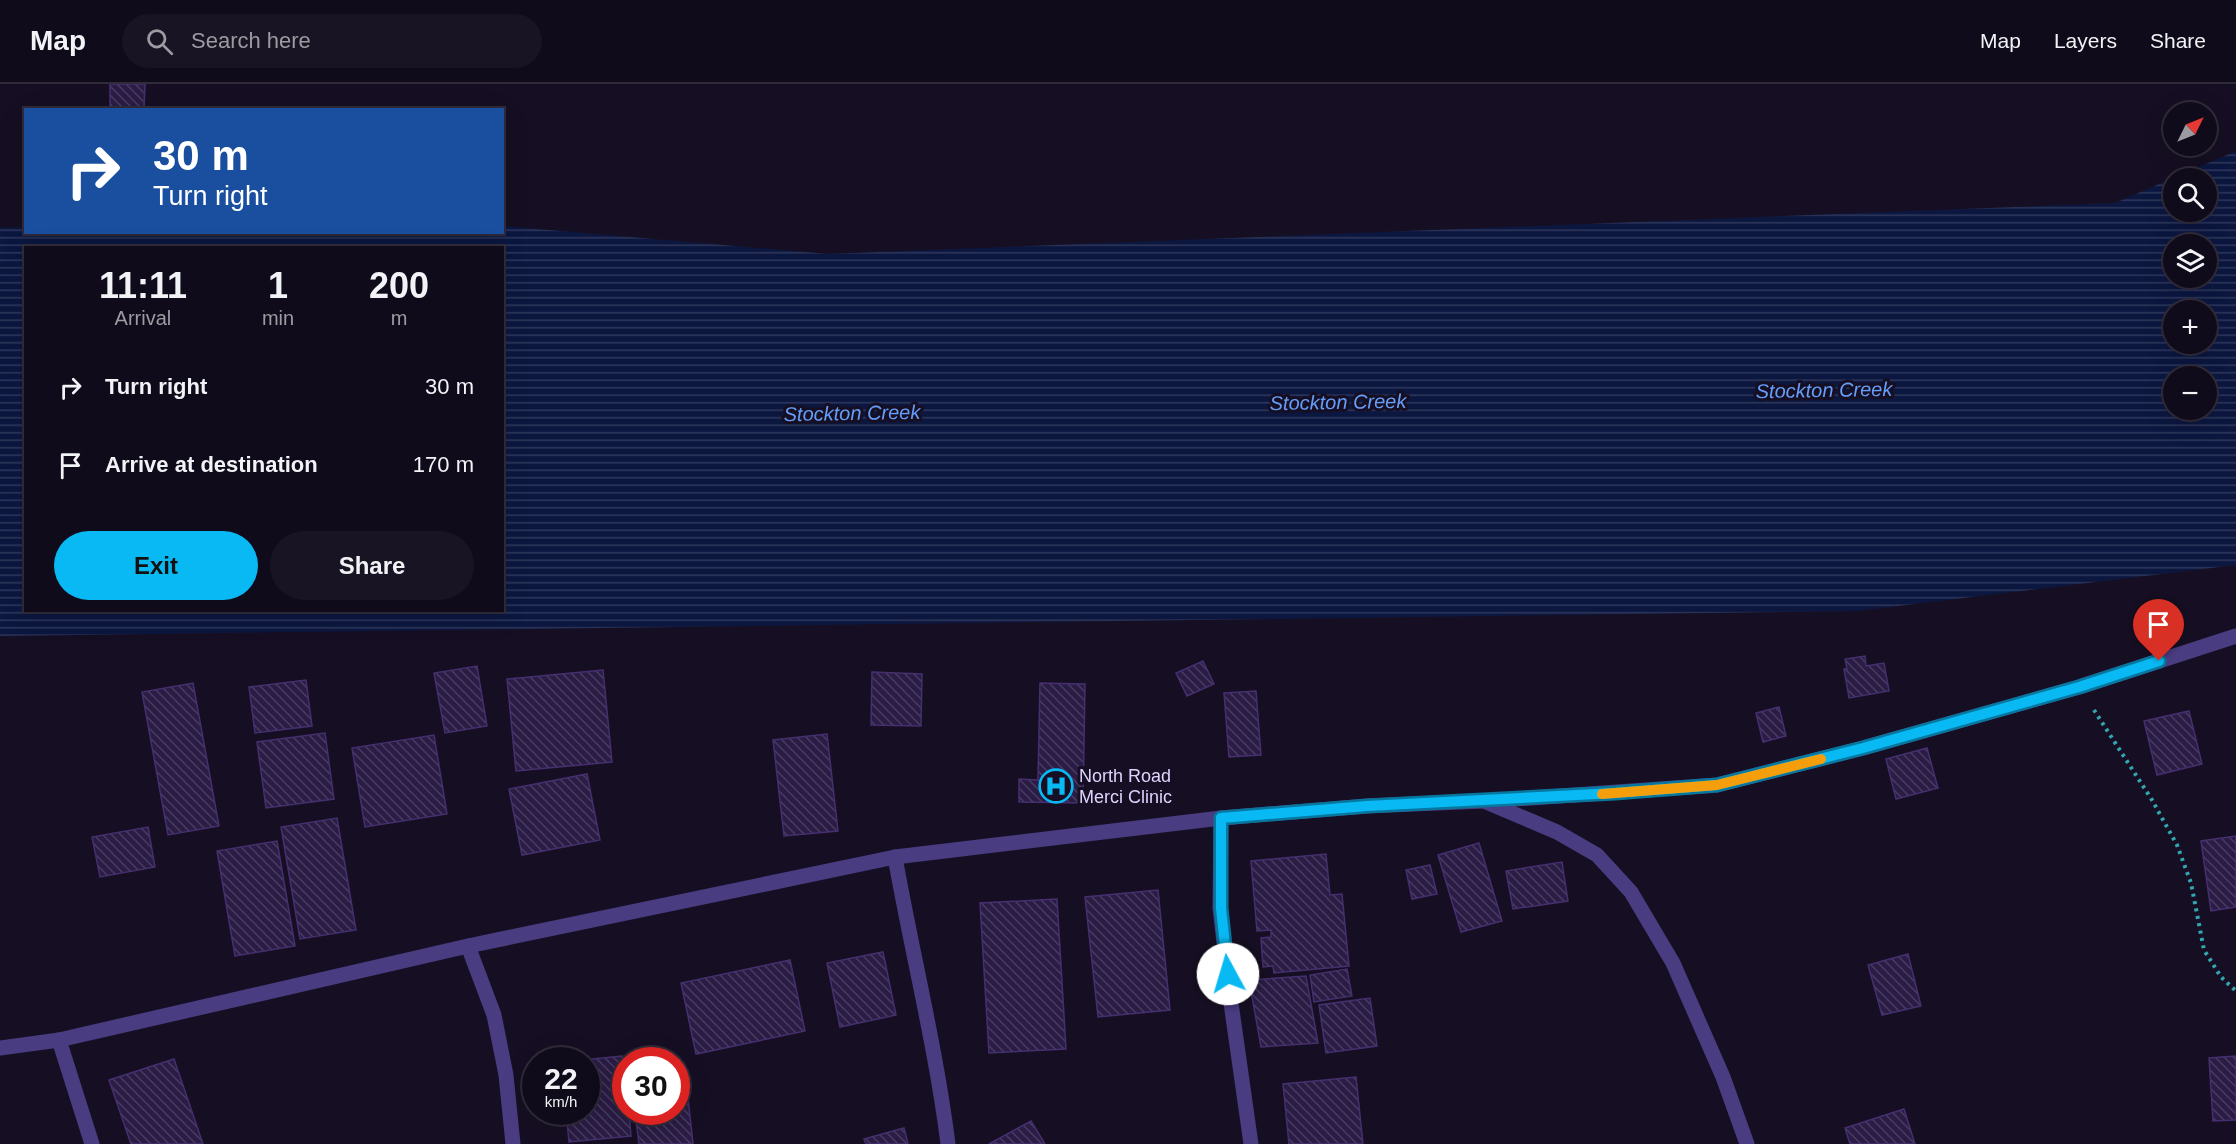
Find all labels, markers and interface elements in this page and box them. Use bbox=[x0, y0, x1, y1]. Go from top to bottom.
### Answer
search box bbox=[122, 14, 542, 68]
text: Map bbox=[30, 25, 86, 56]
icon: search bbox=[143, 25, 176, 58]
text: Search here bbox=[191, 28, 311, 53]
text: Map bbox=[1980, 29, 2021, 52]
text: Layers bbox=[2054, 29, 2117, 52]
text: Share bbox=[2150, 29, 2206, 52]
north arrow bbox=[2163, 102, 2217, 156]
map controls bbox=[2163, 102, 2217, 420]
icon: right bbox=[54, 132, 132, 210]
text: 30 m bbox=[153, 132, 249, 179]
button: search bbox=[2163, 168, 2217, 222]
text: Turn right bbox=[153, 181, 268, 211]
button: layers bbox=[2163, 234, 2217, 288]
text: 11:11 bbox=[99, 265, 187, 306]
text: 1 bbox=[268, 265, 288, 306]
text: 200 bbox=[369, 265, 429, 306]
button: + bbox=[2163, 300, 2217, 354]
text: Arrival bbox=[115, 307, 171, 329]
text: min bbox=[262, 307, 294, 329]
text: m bbox=[391, 307, 407, 329]
button: − bbox=[2163, 366, 2217, 420]
icon: right bbox=[54, 371, 87, 404]
text: Turn right bbox=[105, 374, 207, 399]
text: 30 m bbox=[425, 374, 474, 399]
water label: Stockton Creek bbox=[1755, 378, 1894, 402]
water label: Stockton Creek bbox=[1269, 390, 1408, 414]
water label: Stockton Creek bbox=[783, 401, 922, 425]
icon: arrive bbox=[54, 449, 87, 482]
text: Arrive at destination bbox=[105, 452, 318, 477]
text: 170 m bbox=[413, 452, 474, 477]
button: Exit bbox=[54, 531, 258, 600]
button: Share bbox=[270, 531, 474, 600]
pin bbox=[2133, 599, 2184, 661]
icon: arrive bbox=[2142, 608, 2175, 641]
place label: North Road Merci Clinic bbox=[1079, 766, 1172, 807]
hospital icon: North Road Merci Clinic bbox=[1038, 768, 1074, 804]
position arrow bbox=[1196, 942, 1260, 1006]
speed limit sign: 30 bbox=[612, 1047, 690, 1125]
text: 22 bbox=[544, 1062, 578, 1095]
text: km/h bbox=[545, 1093, 577, 1110]

